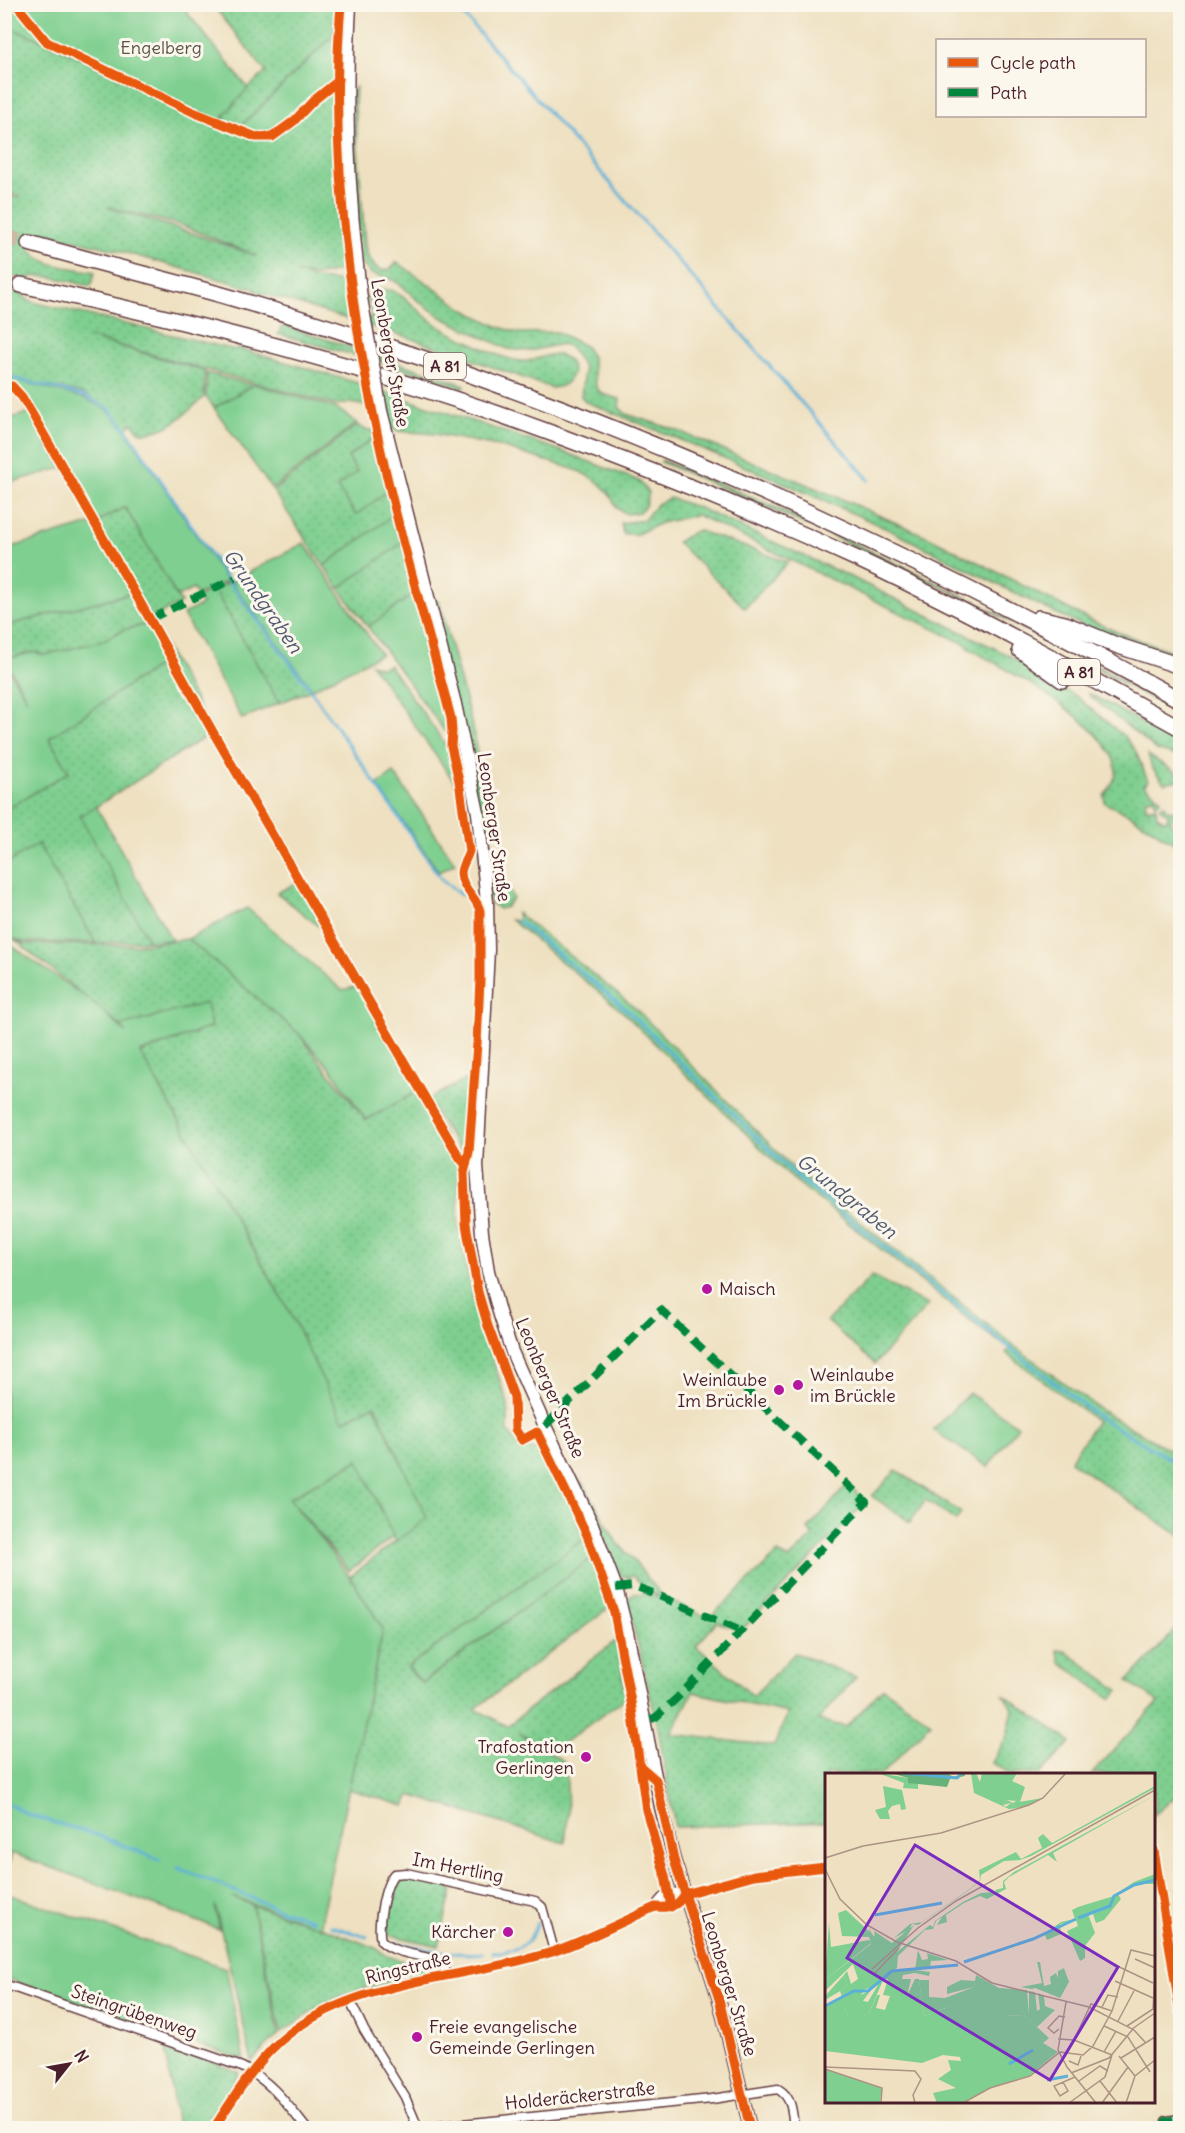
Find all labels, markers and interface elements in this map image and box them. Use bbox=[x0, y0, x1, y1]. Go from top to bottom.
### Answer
park label: Engelberg bbox=[120, 36, 202, 59]
legend bbox=[936, 39, 1146, 117]
text: Cycle path bbox=[990, 51, 1076, 74]
text: Path bbox=[990, 81, 1027, 104]
street label: Leonberger Straße bbox=[366, 277, 415, 429]
road number: A 81 bbox=[424, 353, 466, 379]
water label: Grundgraben bbox=[218, 544, 309, 658]
road number: A 81 bbox=[1058, 659, 1100, 685]
street label: Leonberger Straße bbox=[473, 751, 516, 903]
water label: Grundgraben bbox=[792, 1148, 903, 1244]
place label: Maisch bbox=[719, 1277, 776, 1300]
marker: Maisch bbox=[700, 1282, 714, 1296]
street label: Leonberger Straße bbox=[511, 1314, 590, 1461]
place label: Weinlaube im Brückle bbox=[810, 1363, 896, 1407]
place label: Weinlaube Im Brückle bbox=[678, 1368, 767, 1412]
marker: Weinlaube im Brückle bbox=[791, 1378, 805, 1392]
marker: Weinlaube Im Brückle bbox=[772, 1383, 786, 1397]
place label: Trafostation Gerlingen bbox=[477, 1735, 574, 1779]
marker: Trafostation Gerlingen bbox=[579, 1750, 593, 1764]
inset map bbox=[825, 1773, 1155, 2103]
street label: Im Hertling bbox=[411, 1847, 506, 1888]
street label: Leonberger Straße bbox=[697, 1909, 762, 2059]
place label: Kärcher bbox=[431, 1920, 497, 1943]
marker: Kärcher bbox=[501, 1925, 515, 1939]
street label: Ringstraße bbox=[363, 1946, 453, 1989]
street label: Steingrübenweg bbox=[68, 1979, 200, 2044]
place label: Freie evangelische Gemeinde Gerlingen bbox=[429, 2015, 595, 2059]
marker: Freie evangelische Gemeinde Gerlingen bbox=[410, 2030, 424, 2044]
north arrow bbox=[39, 2034, 99, 2094]
text: N bbox=[70, 2046, 93, 2066]
street label: Holderäckerstraße bbox=[504, 2076, 656, 2115]

